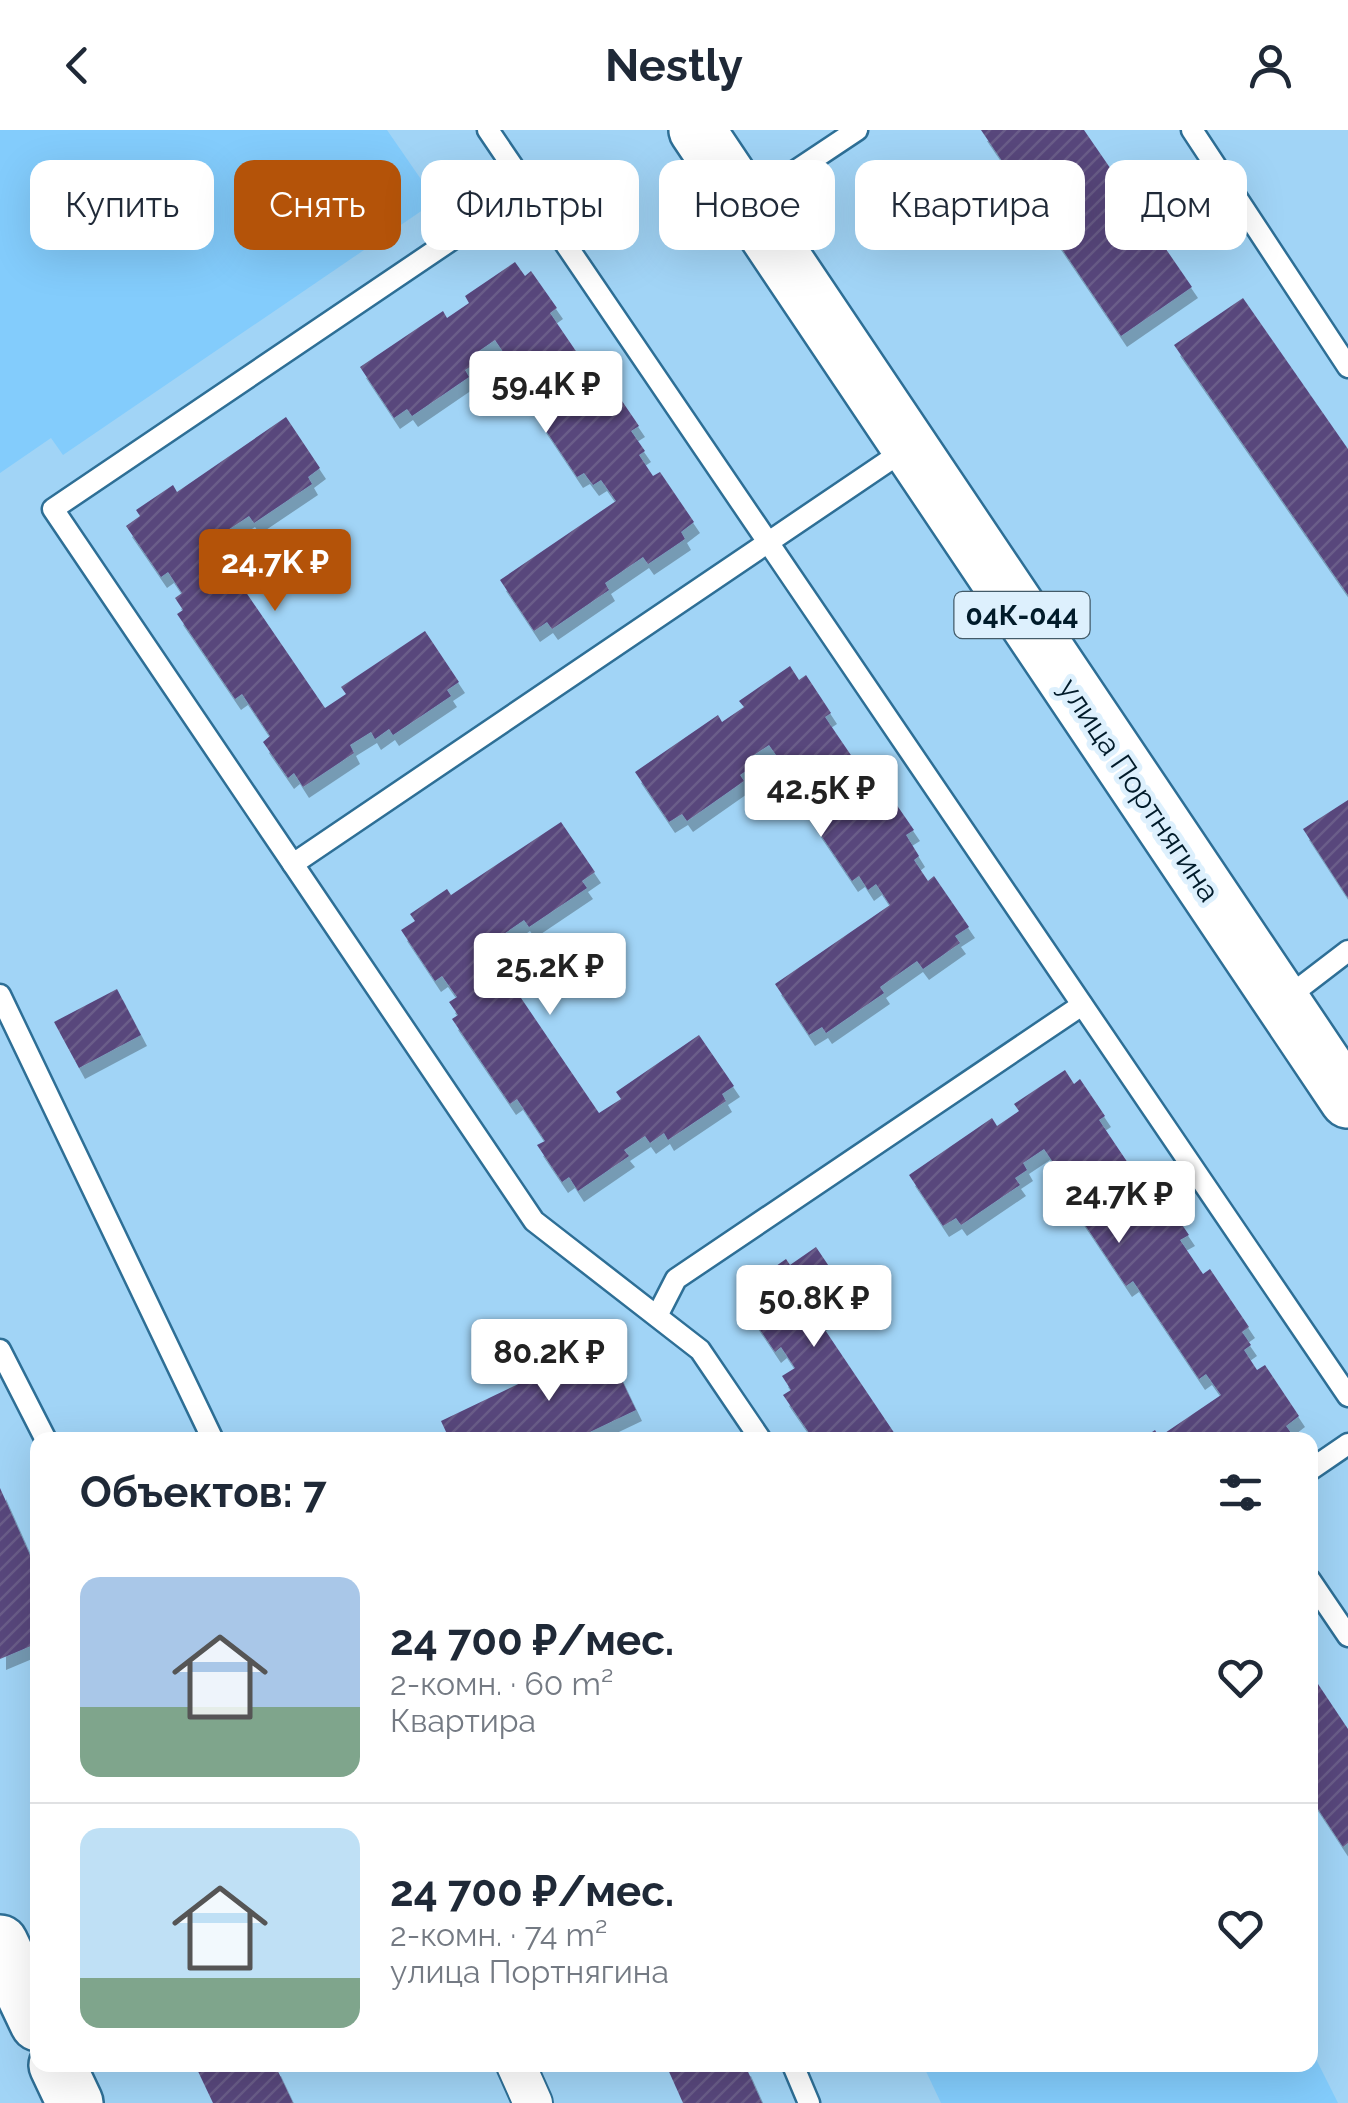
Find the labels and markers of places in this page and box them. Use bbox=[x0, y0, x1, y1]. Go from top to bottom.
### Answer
pin: 59.4K ₽ bbox=[454, 351, 638, 436]
pin: 24.7K ₽ bbox=[183, 529, 367, 614]
pin: 42.5K ₽ bbox=[729, 755, 913, 840]
pin: 25.2K ₽ bbox=[458, 933, 642, 1018]
pin: 24.7K ₽ bbox=[1027, 1161, 1211, 1246]
pin: 50.8K ₽ bbox=[722, 1265, 906, 1350]
pin: 80.2K ₽ bbox=[457, 1319, 641, 1404]

